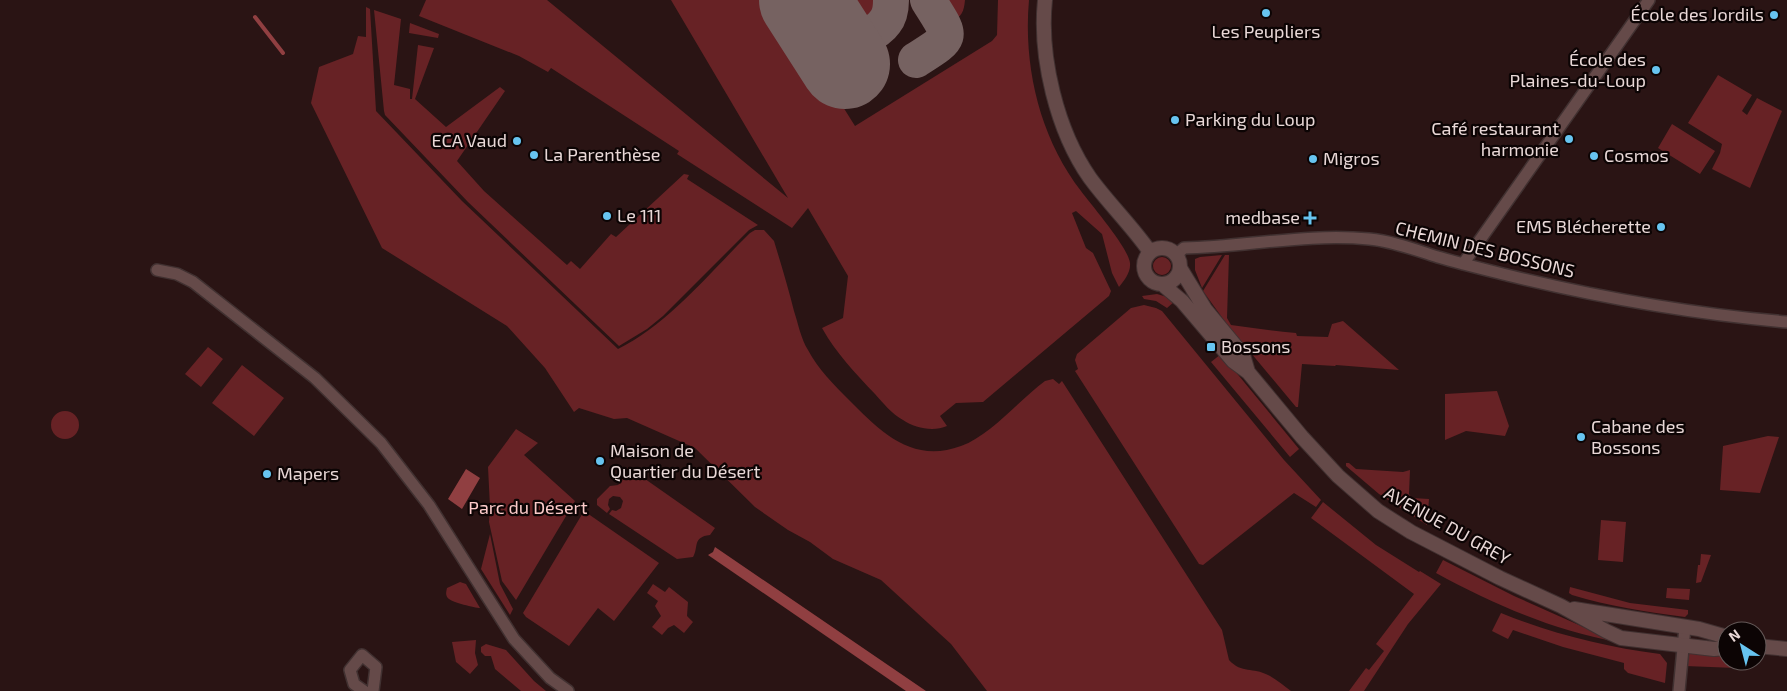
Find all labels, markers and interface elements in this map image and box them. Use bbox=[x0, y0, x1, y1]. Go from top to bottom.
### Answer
place label: École des Jordils bbox=[1631, 3, 1764, 25]
marker: Les Peupliers bbox=[1260, 7, 1272, 19]
marker: École des Jordils bbox=[1768, 9, 1780, 21]
place label: Les Peupliers bbox=[1212, 20, 1320, 42]
place label: École des Plaines-du-Loup bbox=[1510, 48, 1646, 91]
marker: École des Plaines-du-Loup bbox=[1650, 64, 1662, 76]
place label: Parking du Loup bbox=[1185, 108, 1316, 130]
marker: Parking du Loup bbox=[1169, 114, 1181, 126]
place label: Café restaurant harmonie bbox=[1431, 117, 1559, 160]
place label: ECA Vaud bbox=[432, 129, 507, 151]
marker: Café restaurant harmonie bbox=[1563, 133, 1575, 145]
marker: ECA Vaud bbox=[511, 135, 523, 147]
place label: La Parenthèse bbox=[544, 143, 660, 165]
place label: Cosmos bbox=[1604, 144, 1669, 166]
place label: Migros bbox=[1323, 147, 1380, 169]
marker: La Parenthèse bbox=[528, 149, 540, 161]
marker: Cosmos bbox=[1588, 150, 1600, 162]
marker: Migros bbox=[1307, 153, 1319, 165]
place label: Le 111 bbox=[617, 204, 661, 226]
place label: medbase bbox=[1225, 206, 1300, 228]
marker: Le 111 bbox=[601, 210, 613, 222]
marker: medbase bbox=[1304, 212, 1316, 224]
place label: EMS Blécherette bbox=[1516, 215, 1651, 237]
street label: CHEMIN DES BOSSONS bbox=[1393, 216, 1577, 282]
marker: EMS Blécherette bbox=[1655, 221, 1667, 233]
place label: Bossons bbox=[1221, 335, 1291, 357]
marker: Bossons bbox=[1205, 341, 1217, 353]
place label: Cabane des Bossons bbox=[1591, 415, 1685, 458]
marker: Cabane des Bossons bbox=[1575, 431, 1587, 443]
place label: Maison de Quartier du Désert bbox=[610, 439, 760, 482]
marker: Maison de Quartier du Désert bbox=[594, 455, 606, 467]
place label: Mapers bbox=[277, 462, 339, 484]
marker: Mapers bbox=[261, 468, 273, 480]
street label: AVENUE DU GREY bbox=[1380, 481, 1515, 569]
park label: Parc du Désert bbox=[468, 496, 588, 518]
north arrow bbox=[1717, 621, 1767, 671]
text: N bbox=[1725, 625, 1743, 645]

